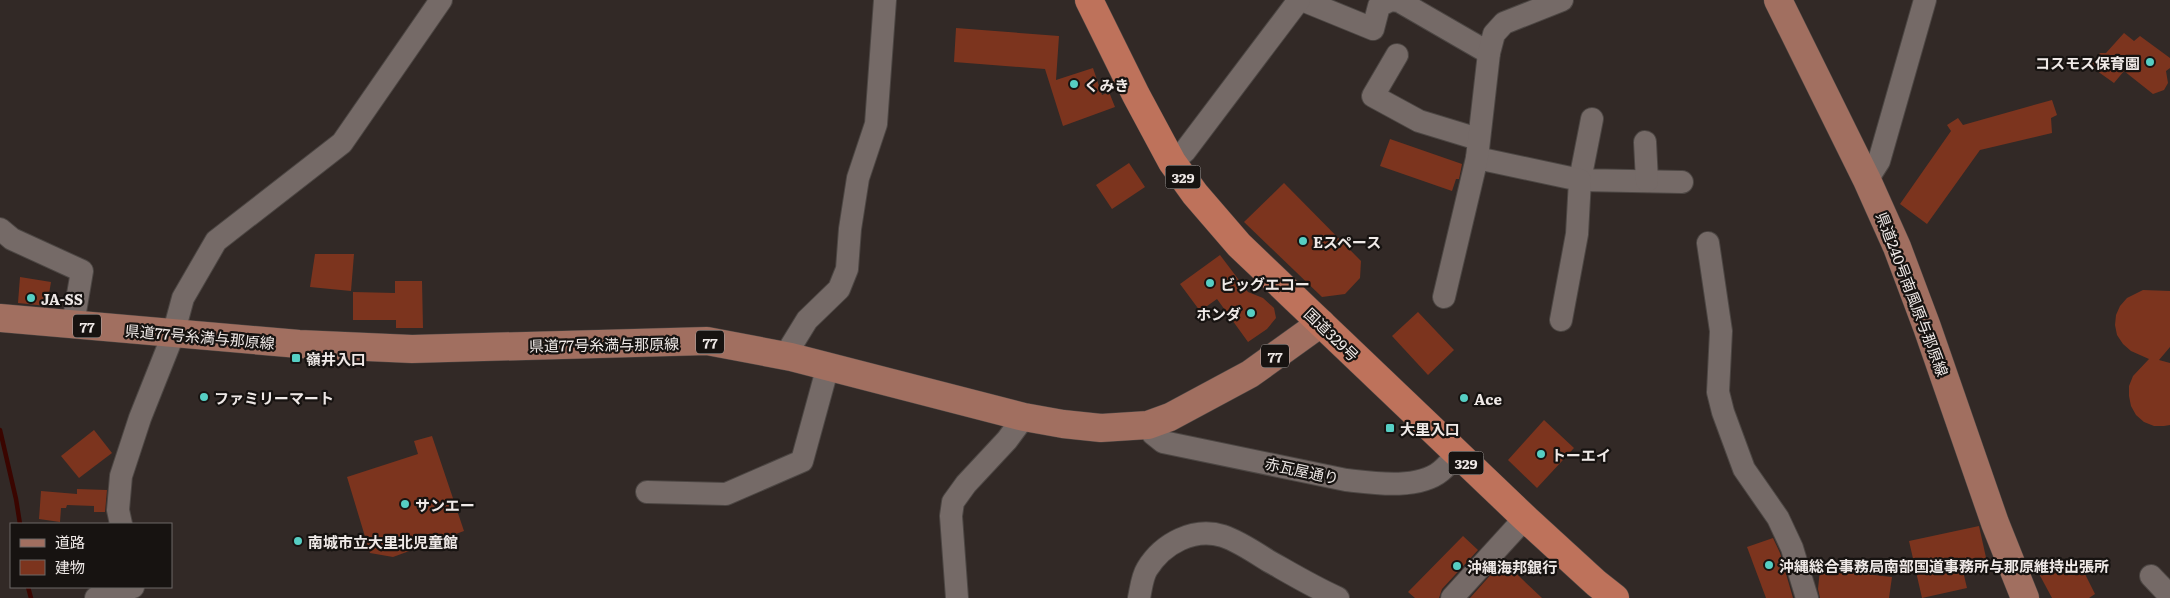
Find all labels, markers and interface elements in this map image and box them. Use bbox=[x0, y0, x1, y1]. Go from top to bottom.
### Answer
place label: コスモス保育園 bbox=[2035, 51, 2140, 74]
marker: コスモス保育園 bbox=[2144, 56, 2156, 68]
place label: くみき bbox=[1084, 73, 1130, 96]
marker: くみき bbox=[1068, 78, 1080, 90]
road number: 329 bbox=[1166, 166, 1200, 188]
street label: 県道240号南風原与那原線 bbox=[1871, 208, 1955, 380]
place label: Eスペース bbox=[1313, 230, 1381, 253]
marker: Eスペース bbox=[1297, 235, 1309, 247]
place label: ビッグエコー bbox=[1220, 272, 1310, 295]
marker: ビッグエコー bbox=[1204, 277, 1216, 289]
place label: JA-SS bbox=[41, 287, 83, 310]
marker: JA-SS bbox=[25, 292, 37, 304]
place label: ホンダ bbox=[1196, 302, 1241, 325]
street label: 国道329号 bbox=[1300, 302, 1364, 366]
marker: ホンダ bbox=[1245, 307, 1257, 319]
road number: 77 bbox=[73, 314, 101, 338]
street label: 県道77号糸満与那原線 bbox=[124, 318, 276, 354]
street label: 県道77号糸満与那原線 bbox=[529, 331, 679, 357]
road number: 77 bbox=[696, 331, 724, 354]
road number: 77 bbox=[1261, 344, 1289, 368]
place label: 嶺井入口 bbox=[306, 347, 366, 370]
marker: 嶺井入口 bbox=[290, 352, 302, 364]
place label: ファミリーマート bbox=[214, 386, 334, 409]
place label: Ace bbox=[1474, 387, 1502, 410]
marker: ファミリーマート bbox=[198, 391, 210, 403]
marker: Ace bbox=[1458, 392, 1470, 404]
place label: 大里入口 bbox=[1400, 417, 1460, 440]
marker: 大里入口 bbox=[1384, 422, 1396, 434]
place label: トーエイ bbox=[1551, 443, 1611, 466]
marker: トーエイ bbox=[1535, 448, 1547, 460]
street label: 赤瓦屋通り bbox=[1263, 451, 1341, 489]
road number: 329 bbox=[1448, 452, 1484, 474]
place label: サンエー bbox=[415, 493, 475, 516]
marker: サンエー bbox=[399, 498, 411, 510]
legend bbox=[10, 523, 172, 588]
text: 道路 bbox=[55, 530, 85, 553]
place label: 南城市立大里北児童館 bbox=[308, 530, 458, 553]
marker: 南城市立大里北児童館 bbox=[292, 535, 304, 547]
place label: 沖縄総合事務局南部国道事務所与那原維持出張所 bbox=[1779, 554, 2109, 577]
text: 建物 bbox=[55, 555, 85, 578]
place label: 沖縄海邦銀行 bbox=[1467, 555, 1557, 578]
marker: 沖縄総合事務局南部国道事務所与那原維持出張所 bbox=[1763, 559, 1775, 571]
marker: 沖縄海邦銀行 bbox=[1451, 560, 1463, 572]

